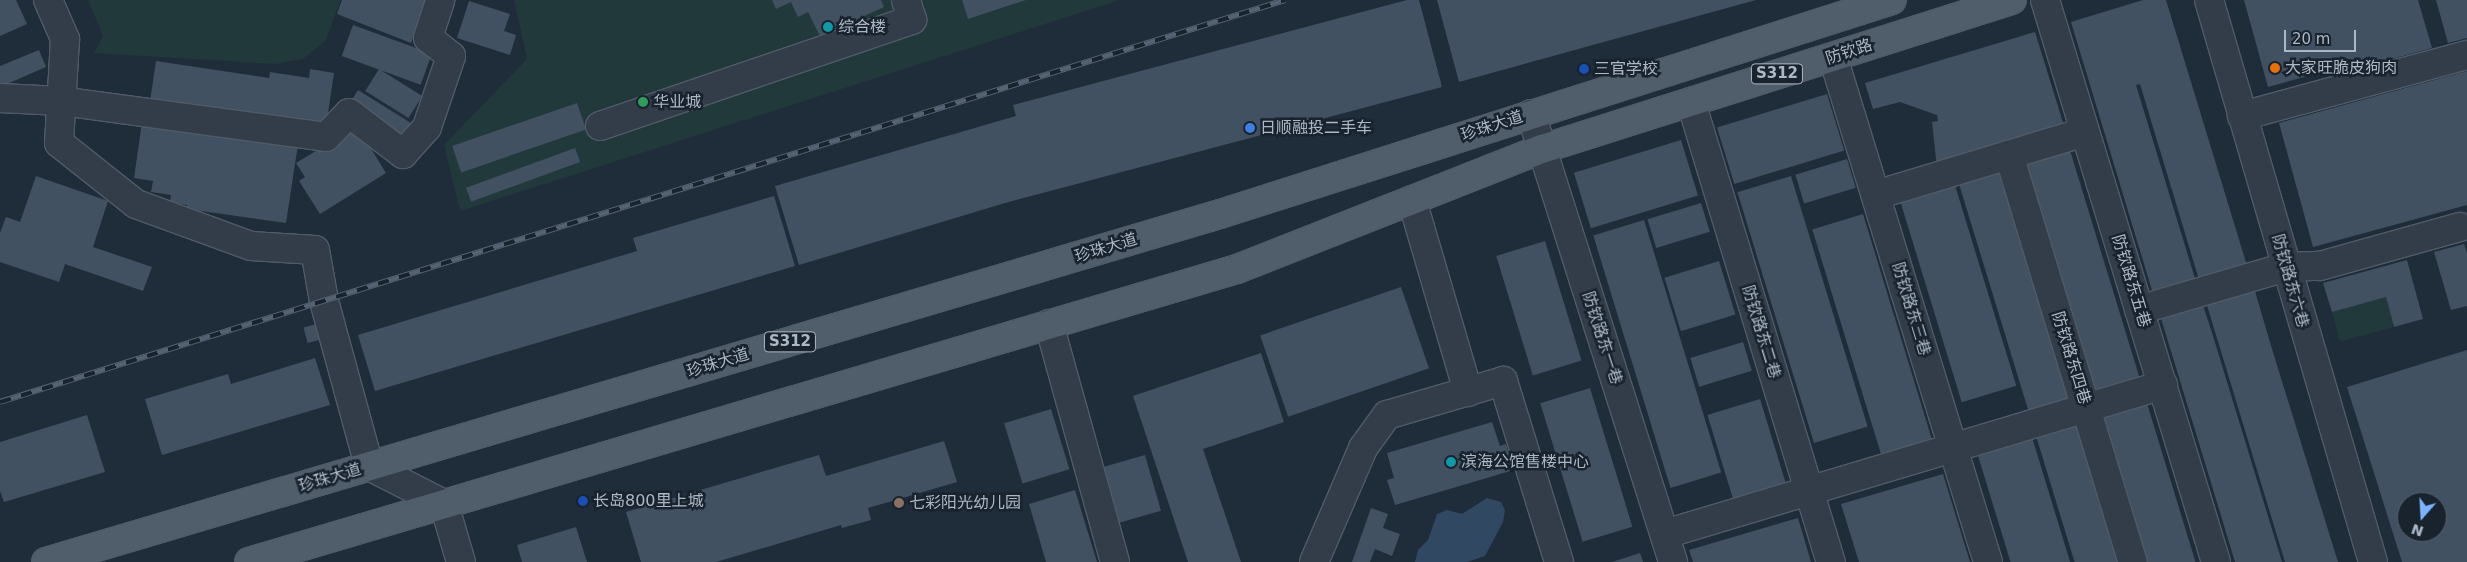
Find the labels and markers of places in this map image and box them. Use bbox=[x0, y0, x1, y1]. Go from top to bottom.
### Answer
place label: 综合楼 bbox=[838, 17, 886, 37]
marker: 综合楼 bbox=[822, 21, 834, 33]
place label: 大家旺脆皮狗肉 bbox=[2285, 58, 2397, 78]
place label: 三官学校 bbox=[1594, 59, 1658, 79]
marker: 大家旺脆皮狗肉 bbox=[2269, 62, 2281, 74]
marker: 三官学校 bbox=[1578, 63, 1590, 75]
place label: 华业城 bbox=[653, 92, 701, 112]
marker: 华业城 bbox=[637, 96, 649, 108]
place label: 日顺融投二手车 bbox=[1260, 118, 1372, 138]
marker: 日顺融投二手车 bbox=[1244, 122, 1256, 134]
place label: 滨海公馆售楼中心 bbox=[1461, 452, 1589, 472]
marker: 滨海公馆售楼中心 bbox=[1445, 456, 1457, 468]
place label: 长岛800里上城 bbox=[593, 491, 704, 511]
place label: 七彩阳光幼儿园 bbox=[909, 493, 1021, 513]
marker: 长岛800里上城 bbox=[577, 495, 589, 507]
marker: 七彩阳光幼儿园 bbox=[893, 497, 905, 509]

